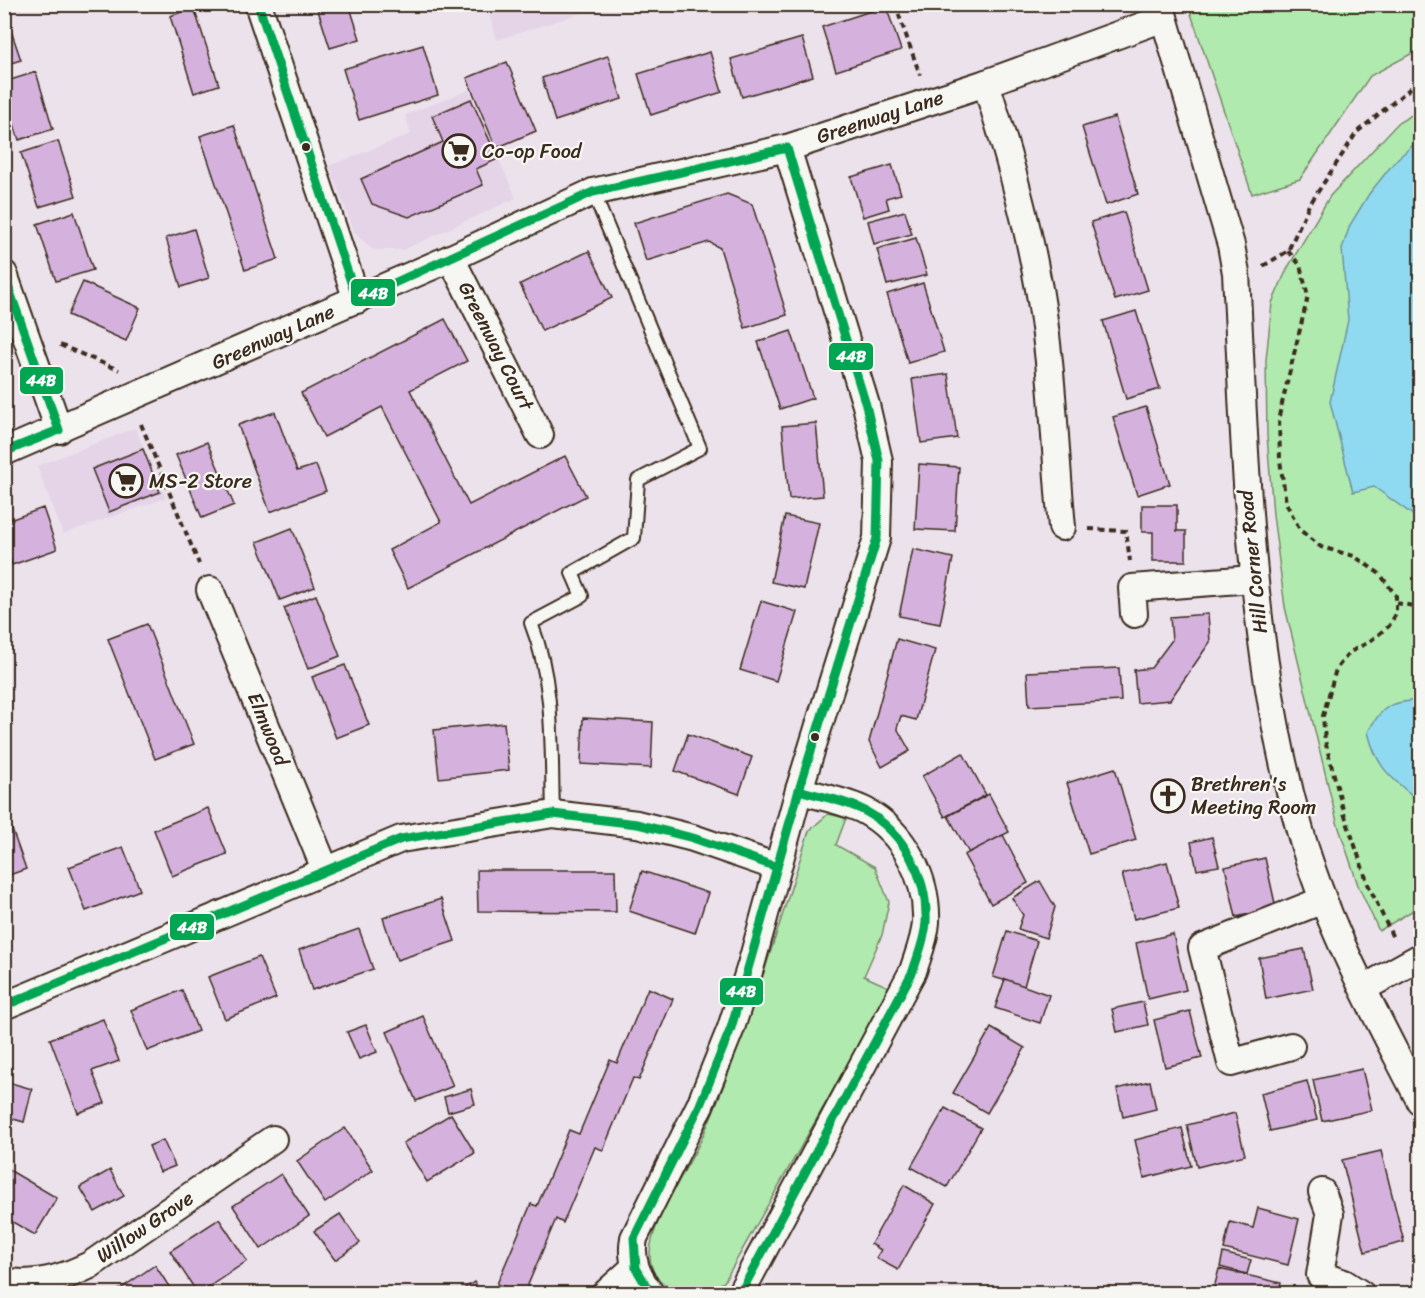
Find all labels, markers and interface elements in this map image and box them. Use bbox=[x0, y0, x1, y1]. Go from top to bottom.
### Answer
street label: Greenway Lane bbox=[812, 80, 948, 154]
supermarket icon: Co-op Food bbox=[441, 133, 477, 169]
place label: Co-op Food bbox=[482, 134, 583, 169]
unlabelled marker bbox=[300, 141, 312, 153]
street label: Greenway Court bbox=[448, 275, 544, 418]
line badge: 44B bbox=[350, 278, 396, 307]
text: 44B bbox=[357, 279, 389, 308]
street label: Greenway Lane bbox=[206, 294, 340, 380]
line badge: 44B bbox=[828, 342, 874, 371]
text: 44B bbox=[835, 342, 867, 371]
line badge: 44B bbox=[19, 366, 64, 395]
text: 44B bbox=[25, 366, 57, 395]
supermarket icon: MS-2 Store bbox=[108, 463, 144, 499]
place label: MS-2 Store bbox=[149, 464, 252, 499]
street label: Hill Corner Road bbox=[1228, 487, 1278, 635]
street label: Elmwood bbox=[237, 687, 299, 773]
unlabelled marker bbox=[809, 731, 821, 743]
place label: Brethren's Meeting Room bbox=[1191, 767, 1316, 825]
church icon: Brethren's Meeting Room bbox=[1150, 778, 1186, 814]
line badge: 44B bbox=[169, 913, 215, 941]
text: 44B bbox=[176, 913, 208, 942]
line badge: 44B bbox=[719, 977, 764, 1006]
text: 44B bbox=[725, 977, 757, 1006]
street label: Willow Grove bbox=[89, 1181, 201, 1273]

